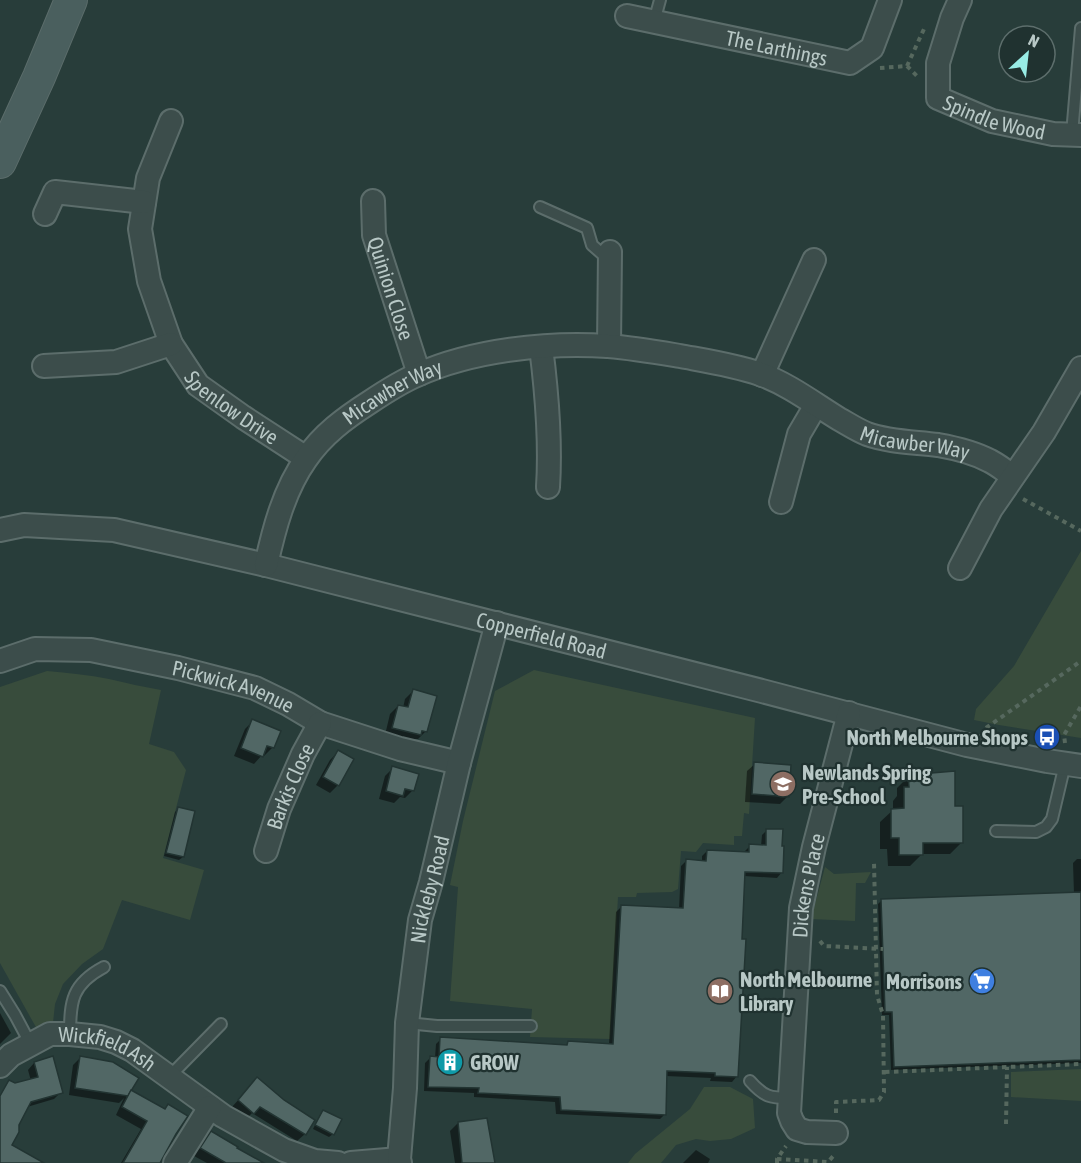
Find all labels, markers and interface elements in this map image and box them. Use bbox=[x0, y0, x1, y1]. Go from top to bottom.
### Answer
north arrow bbox=[997, 24, 1057, 84]
street label: The Larthings bbox=[724, 25, 830, 70]
text: N bbox=[1026, 30, 1042, 51]
street label: Spindle Wood bbox=[940, 90, 1048, 144]
street label: Quinion Close bbox=[363, 234, 419, 343]
street label: Micawber Way bbox=[338, 354, 445, 429]
street label: Spenlow Drive bbox=[180, 366, 283, 449]
street label: Micawber Way bbox=[857, 421, 973, 464]
street label: Copperfield Road bbox=[474, 607, 609, 663]
street label: Pickwick Avenue bbox=[170, 655, 299, 717]
bus stop icon: North Melbourne Shops bbox=[1032, 722, 1062, 752]
place label: North Melbourne Shops bbox=[846, 725, 1029, 749]
street label: Barkis Close bbox=[261, 739, 319, 832]
place label: Newlands Spring Pre-School bbox=[802, 760, 932, 808]
school or university icon: Newlands Spring Pre-School bbox=[768, 769, 798, 799]
street label: Dickens Place bbox=[787, 830, 829, 939]
street label: Nickleby Road bbox=[405, 833, 454, 945]
supermarket icon: Morrisons bbox=[967, 966, 997, 996]
place label: North Melbourne Library bbox=[740, 967, 872, 1015]
place label: Morrisons bbox=[886, 969, 963, 993]
library icon: North Melbourne Library bbox=[705, 976, 735, 1006]
street label: Wickfield Ash bbox=[58, 1022, 161, 1076]
building icon: GROW bbox=[435, 1047, 465, 1077]
place label: GROW bbox=[470, 1050, 519, 1074]

